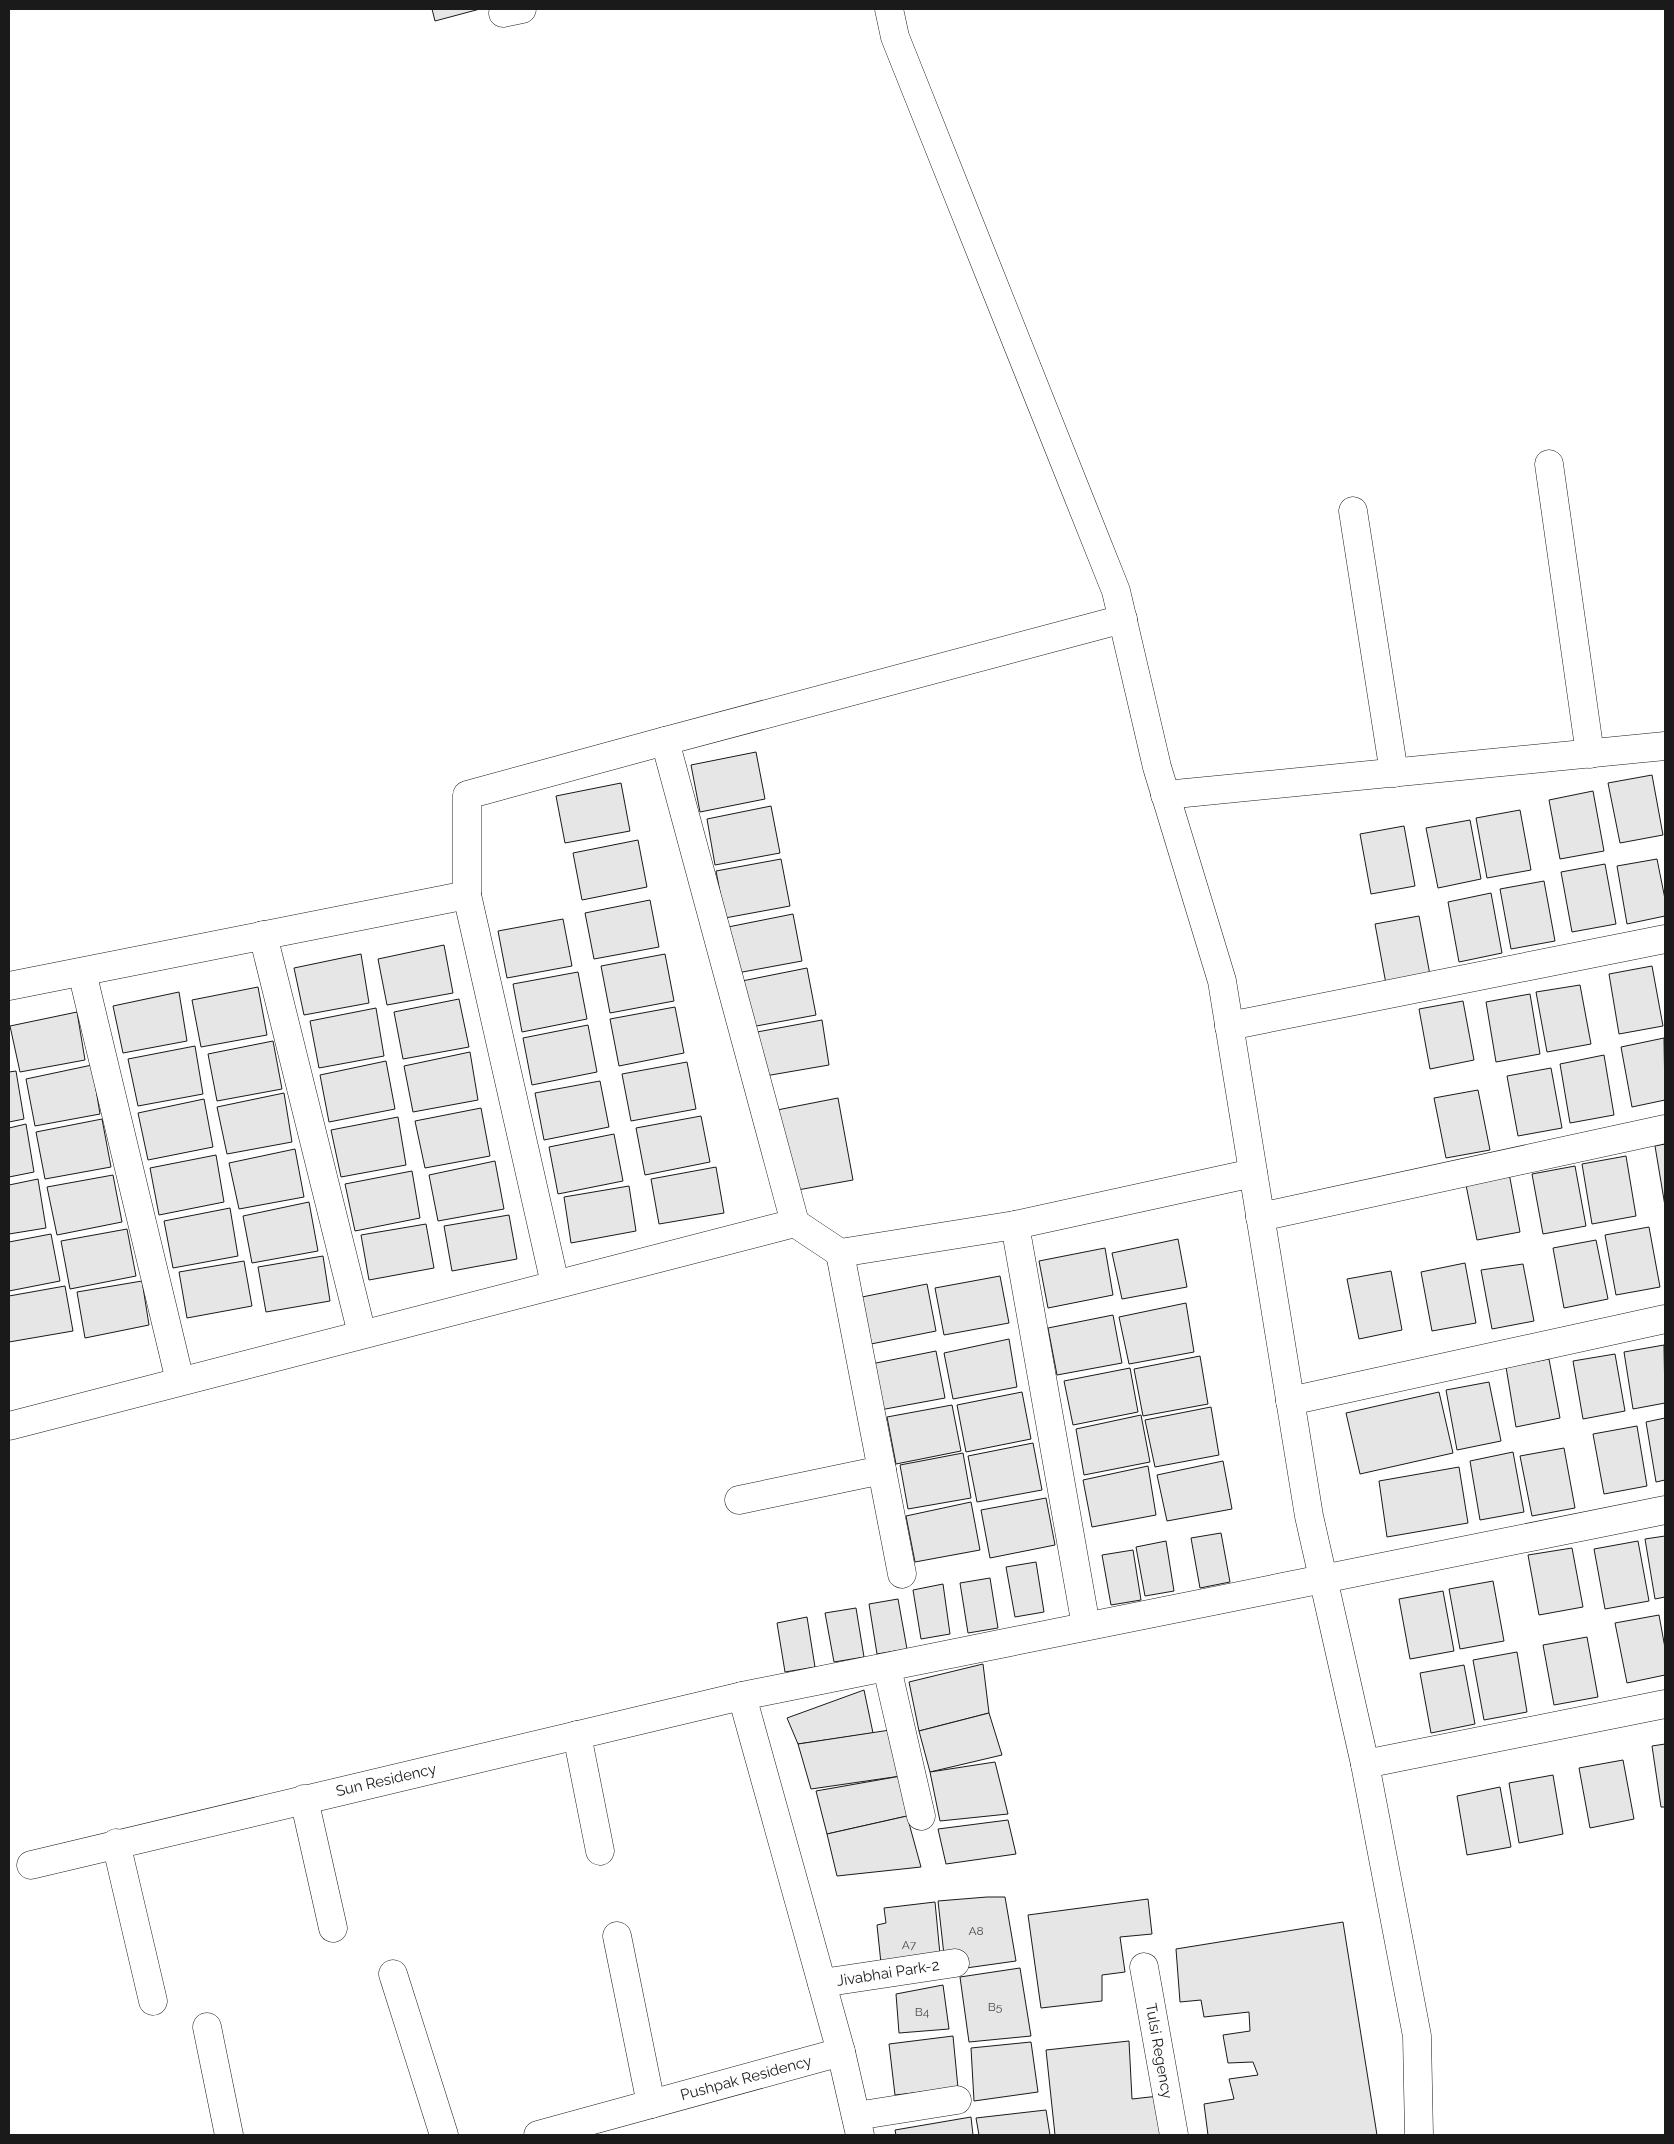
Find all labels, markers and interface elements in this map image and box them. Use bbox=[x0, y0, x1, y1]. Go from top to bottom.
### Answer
street label: Sun Residency bbox=[334, 1760, 438, 1800]
house number: A8 bbox=[968, 1924, 984, 1938]
house number: A7 bbox=[902, 1938, 917, 1952]
street label: Jivabhai Park-2 bbox=[835, 1956, 941, 1990]
house number: B5 bbox=[988, 2000, 1003, 2014]
street label: Tulsi Regency bbox=[1142, 2002, 1176, 2100]
house number: B4 bbox=[915, 2005, 930, 2019]
street label: Pushpak Residency bbox=[678, 2052, 814, 2104]

